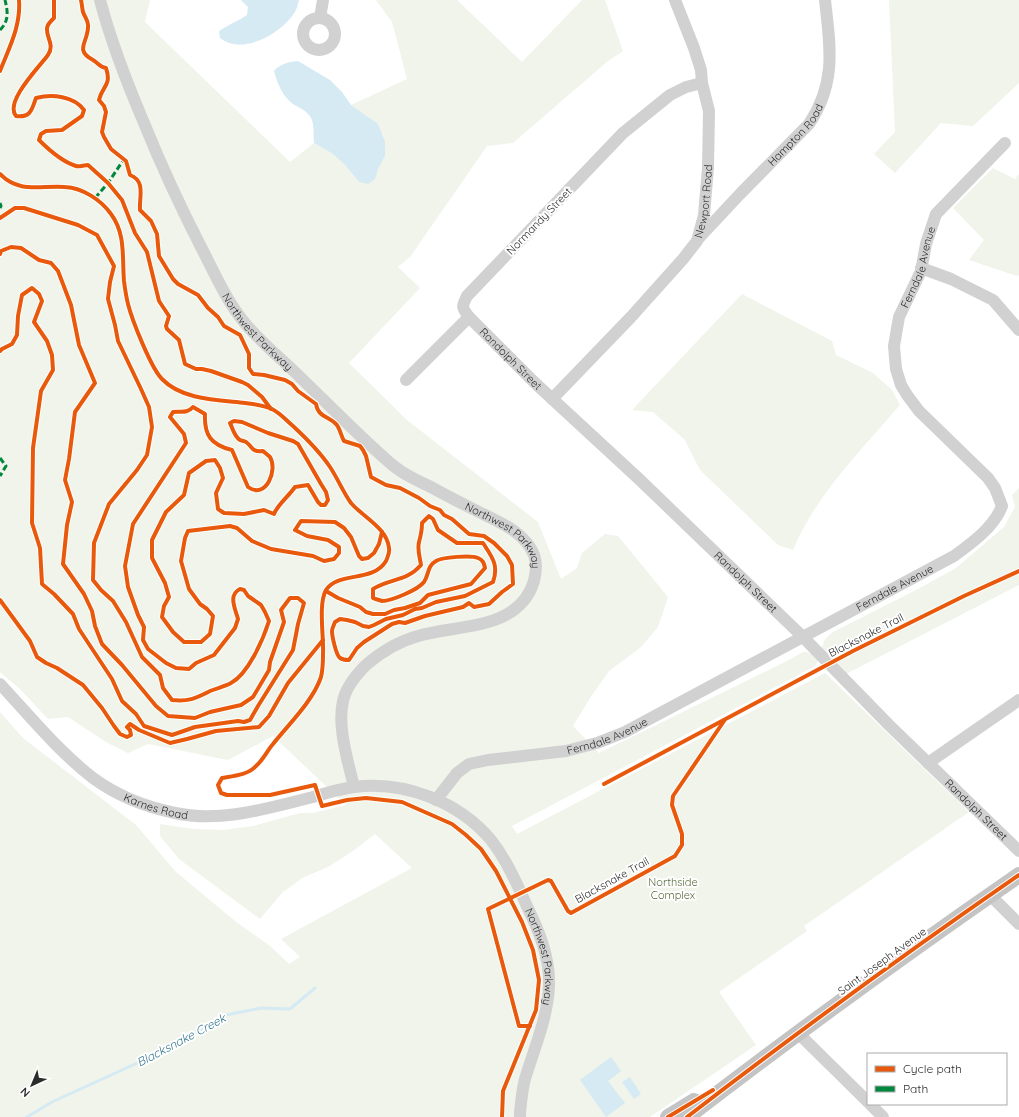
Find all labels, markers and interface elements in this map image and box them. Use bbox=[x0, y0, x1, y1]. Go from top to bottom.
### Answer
street label: Hampton Road bbox=[765, 101, 826, 169]
street label: Newport Road bbox=[691, 164, 715, 240]
street label: Normandy Street bbox=[503, 184, 575, 257]
street label: Ferndale Avenue bbox=[897, 225, 938, 310]
street label: Northwest Parkway bbox=[219, 290, 296, 374]
street label: Randolph Street bbox=[477, 325, 545, 393]
street label: Northwest Parkway bbox=[463, 499, 543, 569]
street label: Randolph Street bbox=[711, 548, 780, 616]
street label: Ferndale Avenue bbox=[854, 561, 936, 614]
street label: Blacksnake Trail bbox=[826, 610, 906, 660]
street label: Ferndale Avenue bbox=[565, 714, 650, 758]
street label: Randolph Street bbox=[942, 776, 1011, 843]
street label: Karnes Road bbox=[121, 790, 189, 822]
street label: Blacksnake Trail bbox=[573, 854, 651, 906]
park label: Northside Complex bbox=[648, 875, 698, 902]
street label: Northwest Parkway bbox=[522, 906, 556, 1006]
street label: Saint Joseph Avenue bbox=[835, 924, 929, 998]
water label: Blacksnake Creek bbox=[134, 1009, 229, 1070]
legend bbox=[867, 1053, 1007, 1105]
text: Cycle path bbox=[903, 1061, 962, 1076]
north arrow bbox=[12, 1065, 52, 1105]
text: Path bbox=[903, 1081, 928, 1096]
text: N bbox=[17, 1084, 33, 1100]

